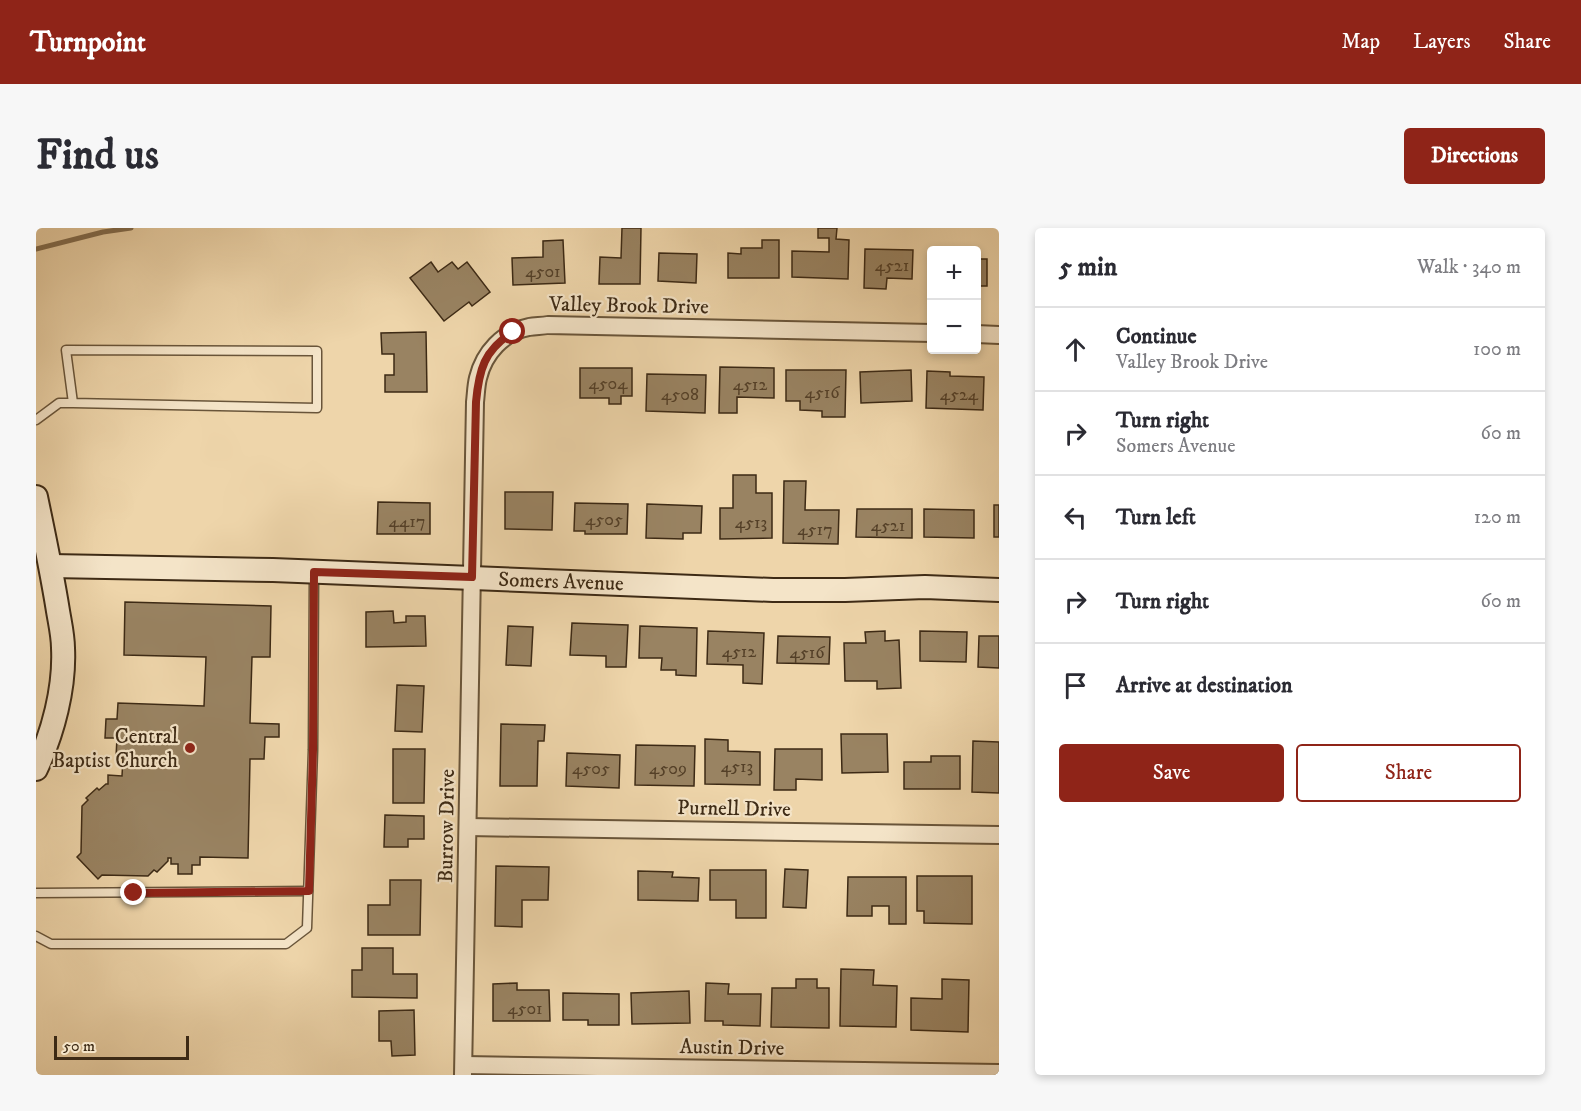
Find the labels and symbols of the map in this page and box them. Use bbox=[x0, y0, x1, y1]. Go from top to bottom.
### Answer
house number: 4521 bbox=[875, 255, 909, 277]
house number: 4501 bbox=[525, 261, 561, 283]
street label: Valley Brook Drive bbox=[548, 292, 709, 320]
route start bbox=[499, 318, 525, 344]
house number: 4504 bbox=[588, 373, 628, 395]
house number: 4512 bbox=[733, 374, 767, 396]
house number: 4516 bbox=[804, 382, 840, 404]
house number: 4508 bbox=[661, 384, 699, 406]
house number: 4524 bbox=[940, 384, 979, 406]
house number: 4505 bbox=[585, 509, 623, 531]
house number: 4417 bbox=[389, 511, 425, 533]
house number: 4513 bbox=[735, 512, 767, 534]
house number: 4521 bbox=[871, 515, 905, 537]
house number: 4517 bbox=[797, 519, 833, 541]
street label: Somers Avenue bbox=[498, 567, 624, 597]
house number: 4512 bbox=[722, 641, 756, 663]
house number: 4516 bbox=[789, 642, 825, 664]
place label: Central Baptist Church bbox=[52, 724, 179, 774]
marker: Central Baptist Church bbox=[183, 741, 197, 755]
house number: 4513 bbox=[721, 756, 753, 778]
house number: 4505 bbox=[572, 758, 610, 780]
house number: 4509 bbox=[649, 758, 687, 780]
street label: Burrow Drive bbox=[433, 769, 461, 883]
street label: Purnell Drive bbox=[677, 795, 791, 823]
route end bbox=[120, 879, 146, 905]
house number: 4501 bbox=[507, 998, 543, 1020]
scale bar bbox=[54, 1033, 189, 1060]
street label: Austin Drive bbox=[679, 1034, 785, 1062]

